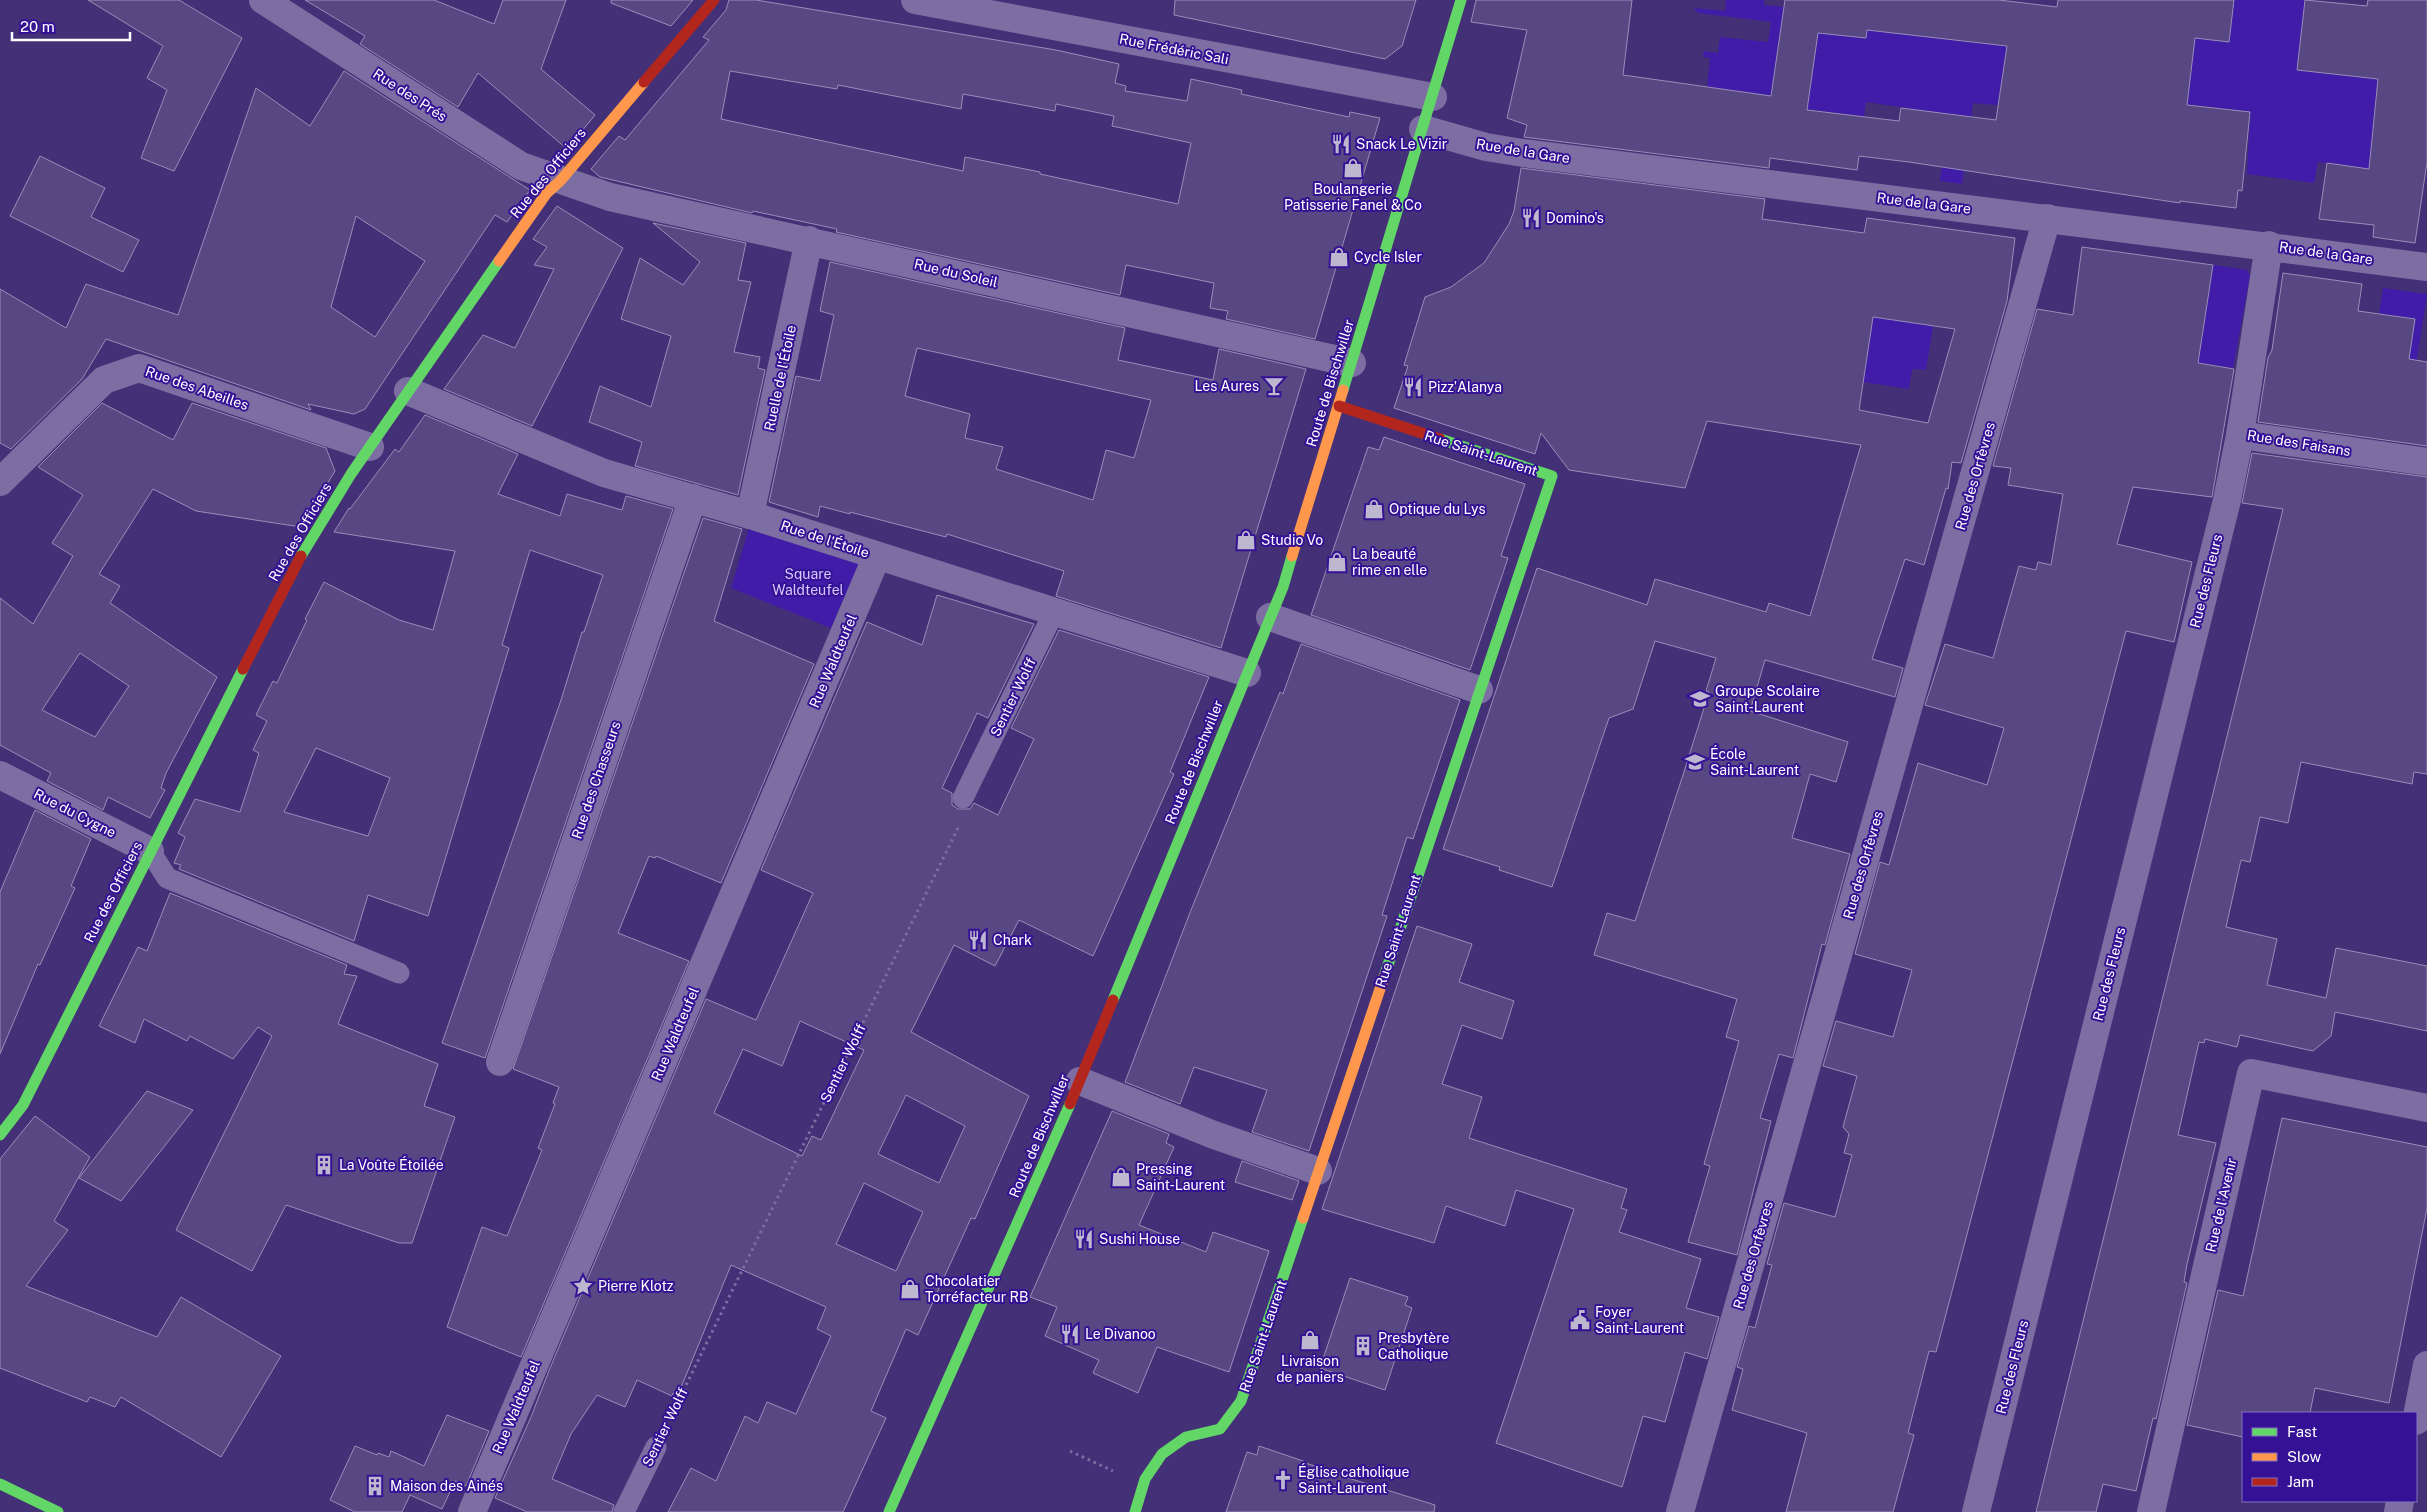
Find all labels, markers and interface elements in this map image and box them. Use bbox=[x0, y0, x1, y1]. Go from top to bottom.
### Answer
scale bar bbox=[12, 10, 130, 42]
text: 20 m bbox=[20, 18, 55, 35]
street label: Rue Frédéric Sali bbox=[1118, 31, 1230, 67]
street label: Rue des Prés bbox=[370, 65, 450, 125]
street label: Rue des Officiers bbox=[507, 125, 589, 221]
restaurant icon: Snack Le Vizir bbox=[1330, 133, 1352, 155]
place label: Snack Le Vizir bbox=[1356, 136, 1447, 152]
street label: Rue de la Gare bbox=[1475, 136, 1571, 166]
shop icon: Boulangerie Patisserie Fanel & Co bbox=[1342, 157, 1364, 179]
place label: Boulangerie Patisserie Fanel & Co bbox=[1284, 181, 1422, 213]
street label: Rue de la Gare bbox=[1876, 189, 1972, 217]
restaurant icon: Domino's bbox=[1520, 207, 1542, 229]
place label: Domino's bbox=[1546, 210, 1604, 226]
street label: Rue de la Gare bbox=[2278, 238, 2374, 268]
shop icon: Cycle Isler bbox=[1328, 246, 1350, 268]
place label: Cycle Isler bbox=[1354, 249, 1422, 265]
street label: Rue du Soleil bbox=[913, 256, 999, 290]
street label: Route de Bischwiller bbox=[1303, 317, 1357, 449]
street label: Ruelle de l'Étoile bbox=[760, 323, 799, 432]
street label: Rue des Abeilles bbox=[143, 363, 251, 413]
bar icon: Les Aures bbox=[1263, 375, 1285, 397]
restaurant icon: Pizz'Alanya bbox=[1402, 376, 1424, 398]
place label: Les Aures bbox=[1194, 378, 1259, 394]
place label: Pizz'Alanya bbox=[1428, 379, 1502, 395]
street label: Rue des Orfèvres bbox=[1952, 420, 1998, 532]
street label: Rue Saint-Laurent bbox=[1422, 427, 1540, 479]
street label: Rue des Faisans bbox=[2246, 427, 2352, 459]
street label: Rue des Officiers bbox=[265, 480, 335, 584]
shop icon: Optique du Lys bbox=[1363, 498, 1385, 520]
place label: Optique du Lys bbox=[1389, 501, 1485, 517]
street label: Rue de l'Étoile bbox=[779, 516, 872, 561]
shop icon: Studio Vo bbox=[1235, 529, 1257, 551]
place label: Studio Vo bbox=[1261, 532, 1323, 548]
street label: Rue des Fleurs bbox=[2187, 532, 2225, 630]
place label: La beauté rime en elle bbox=[1352, 546, 1427, 578]
shop icon: La beauté rime en elle bbox=[1326, 551, 1348, 573]
park label: Square Waldteufel bbox=[772, 566, 844, 598]
street label: Rue Waldteufel bbox=[806, 612, 860, 710]
street label: Sentier Wolff bbox=[987, 655, 1039, 739]
place label: Groupe Scolaire Saint-Laurent bbox=[1715, 683, 1820, 715]
school or university icon: Groupe Scolaire Saint-Laurent bbox=[1689, 688, 1711, 710]
street label: Route de Bischwiller bbox=[1162, 698, 1226, 826]
street label: Rue des Chasseurs bbox=[568, 719, 624, 841]
place label: École Saint-Laurent bbox=[1710, 745, 1799, 778]
school or university icon: École Saint-Laurent bbox=[1684, 751, 1706, 773]
street label: Rue du Cygne bbox=[31, 785, 119, 841]
street label: Rue des Orfèvres bbox=[1840, 809, 1886, 921]
street label: Rue des Officiers bbox=[81, 839, 145, 945]
street label: Rue Saint-Laurent bbox=[1372, 872, 1424, 990]
street label: Rue des Fleurs bbox=[2090, 925, 2128, 1023]
restaurant icon: Chark bbox=[967, 929, 989, 951]
place label: Chark bbox=[993, 932, 1032, 948]
street label: Rue Waldteufel bbox=[648, 985, 702, 1083]
street label: Sentier Wolff bbox=[817, 1021, 869, 1105]
street label: Route de Bischwiller bbox=[1006, 1072, 1072, 1200]
building icon: La Voûte Étoilée bbox=[313, 1154, 335, 1176]
place label: La Voûte Étoilée bbox=[339, 1156, 444, 1173]
street label: Rue de l'Avenir bbox=[2202, 1156, 2240, 1254]
place label: Pressing Saint-Laurent bbox=[1136, 1161, 1225, 1193]
shop icon: Pressing Saint-Laurent bbox=[1110, 1166, 1132, 1188]
street label: Rue des Orfèvres bbox=[1730, 1199, 1776, 1311]
restaurant icon: Sushi House bbox=[1073, 1228, 1095, 1250]
place label: Sushi House bbox=[1099, 1231, 1180, 1247]
place label: Chocolatier Torréfacteur RB bbox=[925, 1273, 1028, 1305]
place icon: Pierre Klotz bbox=[572, 1275, 594, 1297]
place label: Pierre Klotz bbox=[598, 1278, 674, 1294]
shop icon: Chocolatier Torréfacteur RB bbox=[899, 1278, 921, 1300]
street label: Rue Saint-Laurent bbox=[1236, 1278, 1290, 1394]
place label: Foyer Saint-Laurent bbox=[1595, 1304, 1684, 1336]
public building icon: Foyer Saint-Laurent bbox=[1569, 1309, 1591, 1331]
street label: Rue des Fleurs bbox=[1993, 1318, 2031, 1416]
restaurant icon: Le Divanoo bbox=[1059, 1323, 1081, 1345]
place label: Le Divanoo bbox=[1085, 1326, 1156, 1342]
shop icon: Livraison de paniers bbox=[1299, 1329, 1321, 1351]
place label: Presbytère Catholique bbox=[1378, 1330, 1450, 1362]
building icon: Presbytère Catholique bbox=[1352, 1335, 1374, 1357]
place label: Livraison de paniers bbox=[1276, 1353, 1344, 1385]
street label: Rue Waldteufel bbox=[489, 1358, 543, 1456]
street label: Sentier Wolff bbox=[639, 1385, 691, 1469]
legend bbox=[2242, 1412, 2417, 1502]
text: Fast bbox=[2287, 1423, 2317, 1440]
text: Slow bbox=[2287, 1448, 2322, 1465]
place label: Église catholique Saint-Laurent bbox=[1298, 1463, 1409, 1496]
church icon: Église catholique Saint-Laurent bbox=[1272, 1469, 1294, 1491]
text: Jam bbox=[2287, 1473, 2314, 1490]
building icon: Maison des Ainés bbox=[364, 1475, 386, 1497]
place label: Maison des Ainés bbox=[390, 1478, 503, 1494]

